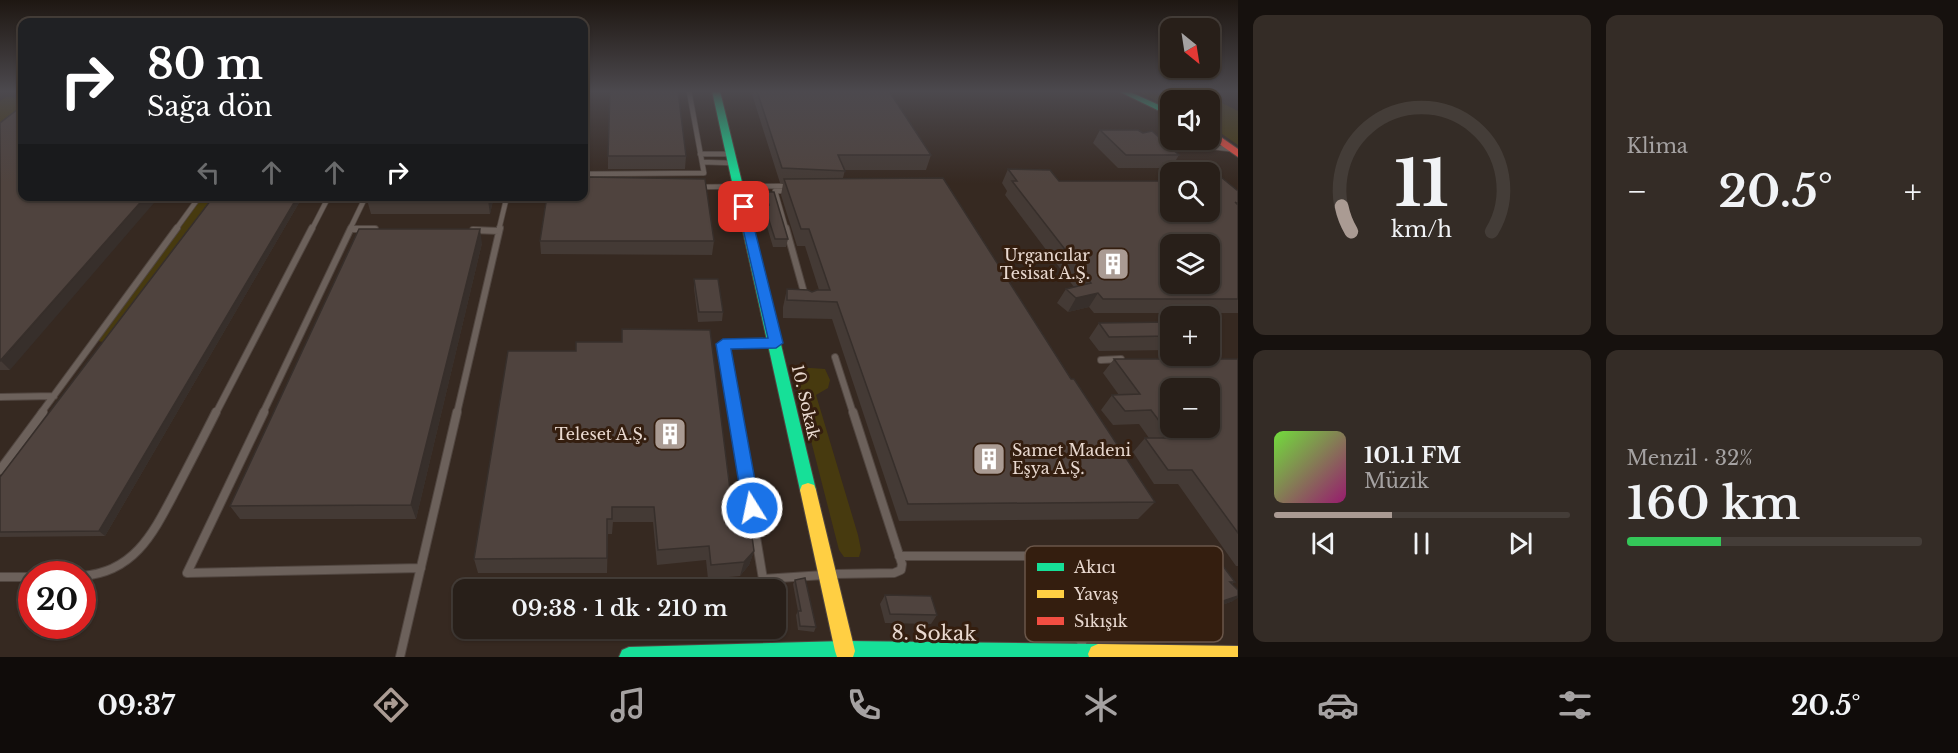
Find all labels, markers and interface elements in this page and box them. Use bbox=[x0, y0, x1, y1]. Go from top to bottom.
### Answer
north arrow bbox=[1160, 18, 1220, 78]
map controls bbox=[1160, 18, 1220, 438]
text: 80 m bbox=[147, 38, 263, 90]
icon: right bbox=[48, 42, 126, 120]
text: Sağa dön bbox=[147, 90, 272, 123]
button: sound bbox=[1160, 90, 1220, 150]
text: Klima bbox=[1627, 134, 1688, 158]
text: 11 bbox=[1395, 145, 1449, 223]
icon: left bbox=[192, 156, 225, 189]
icon: ahead bbox=[255, 156, 288, 189]
icon: ahead bbox=[318, 156, 351, 189]
icon: right bbox=[381, 156, 414, 189]
button: search bbox=[1160, 162, 1220, 222]
text: 20.5° bbox=[1718, 163, 1833, 219]
text: − bbox=[1627, 171, 1647, 212]
text: + bbox=[1904, 171, 1922, 212]
pin bbox=[718, 181, 769, 232]
icon: arrive bbox=[727, 190, 760, 223]
text: km/h bbox=[1391, 216, 1452, 243]
button: layers bbox=[1160, 234, 1220, 294]
place label: Urgancılar Tesisat A.Ş. bbox=[1000, 245, 1090, 283]
building icon: Urgancılar Tesisat A.Ş. bbox=[1095, 246, 1131, 282]
button: + bbox=[1160, 306, 1220, 366]
street label: 10. Sokak bbox=[788, 363, 824, 442]
button: − bbox=[1160, 378, 1220, 438]
building icon: Teleset A.Ş. bbox=[652, 416, 688, 452]
place label: Teleset A.Ş. bbox=[555, 424, 647, 444]
place label: Samet Madeni Eşya A.Ş. bbox=[1012, 440, 1131, 478]
building icon: Samet Madeni Eşya A.Ş. bbox=[971, 441, 1007, 477]
text: 101.1 FM bbox=[1364, 442, 1461, 469]
text: Menzil · 32% bbox=[1627, 446, 1753, 470]
text: Müzik bbox=[1364, 469, 1429, 493]
text: 160 km bbox=[1627, 475, 1800, 531]
position arrow bbox=[720, 476, 784, 540]
icon: previous bbox=[1307, 527, 1340, 560]
icon: pause bbox=[1405, 527, 1438, 560]
icon: next bbox=[1504, 527, 1537, 560]
legend bbox=[1025, 546, 1223, 642]
text: Akıcı bbox=[1073, 557, 1116, 577]
speed limit sign: 20 bbox=[18, 561, 96, 639]
text: Yavaş bbox=[1073, 584, 1118, 604]
text: 09:38 · 1 dk · 210 m bbox=[511, 595, 728, 622]
text: Sıkışık bbox=[1074, 611, 1128, 631]
street label: 8. Sokak bbox=[891, 620, 977, 646]
icon: directions bbox=[370, 684, 412, 726]
icon: music bbox=[607, 684, 649, 726]
icon: phone bbox=[843, 684, 885, 726]
icon: climate bbox=[1080, 684, 1122, 726]
icon: car bbox=[1317, 684, 1359, 726]
icon: filters bbox=[1554, 684, 1596, 726]
text: 09:37 bbox=[97, 689, 175, 722]
text: 20.5° bbox=[1791, 689, 1860, 722]

